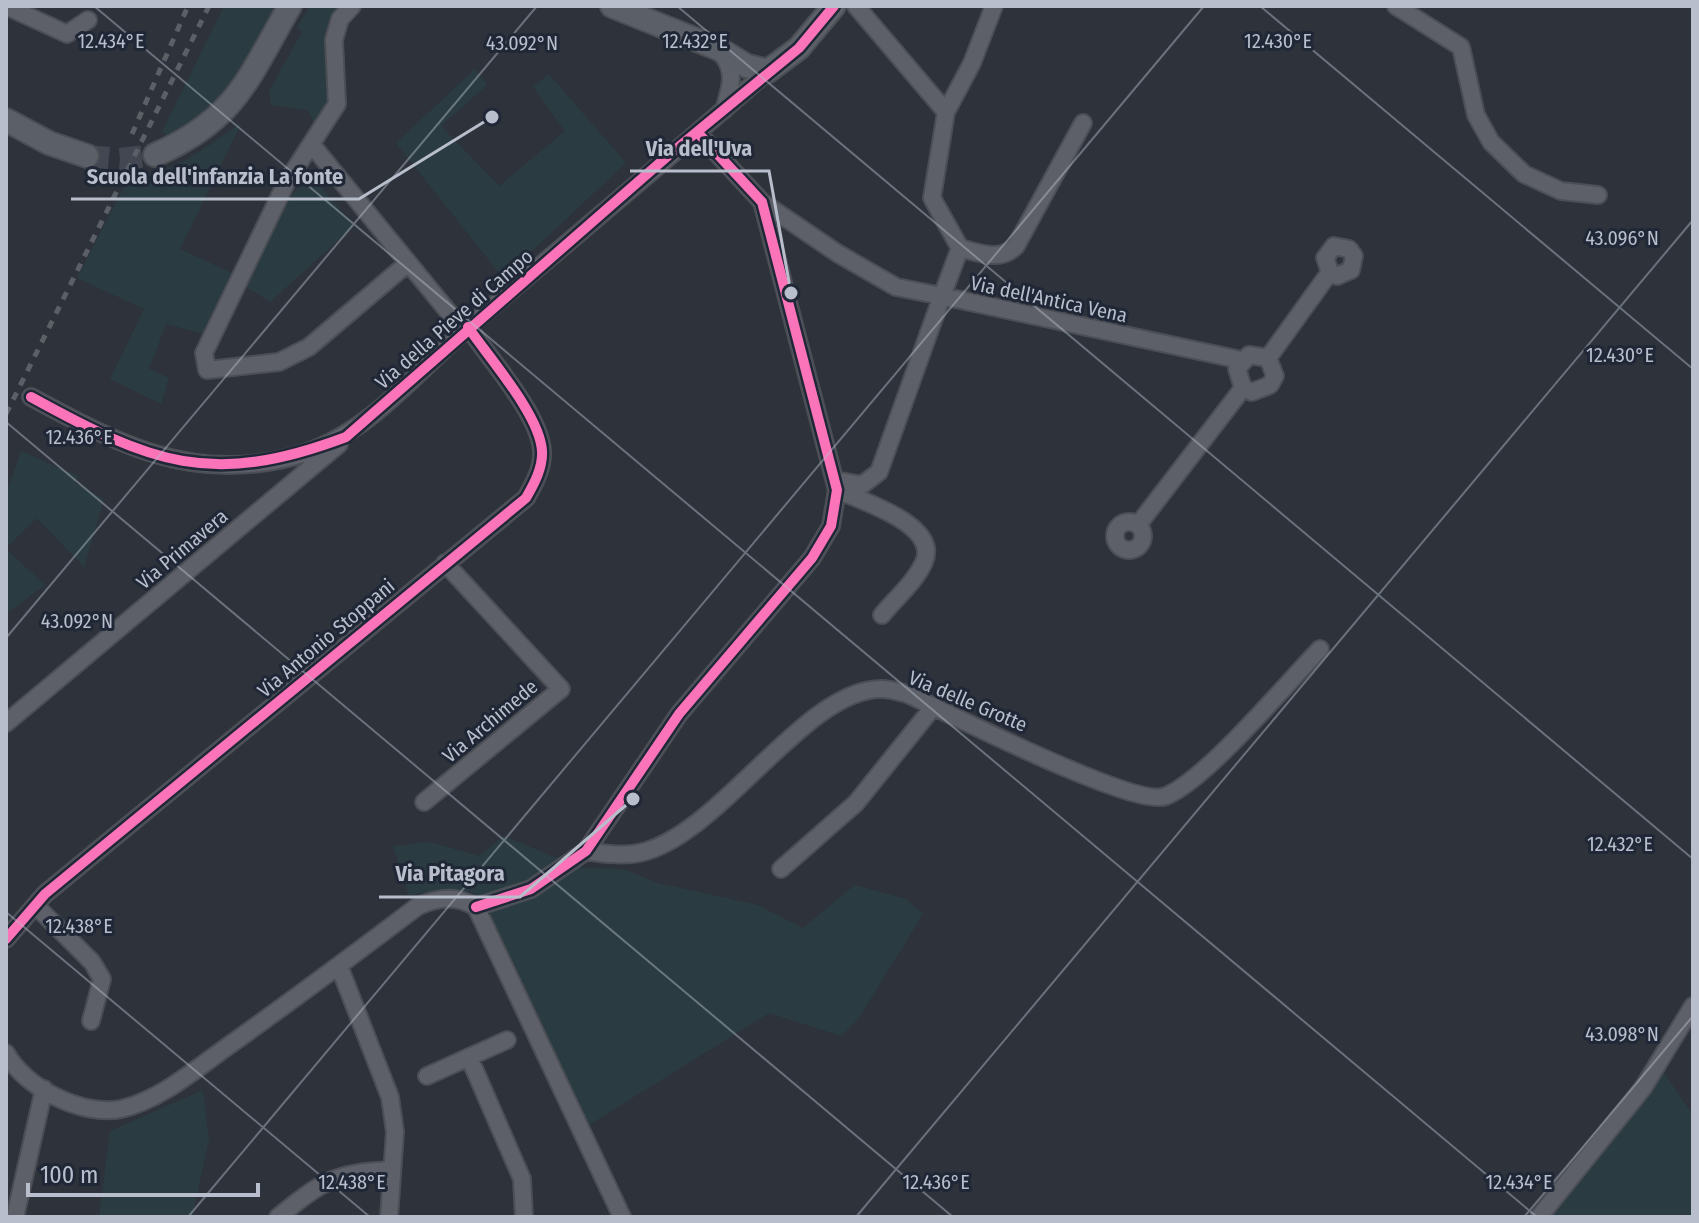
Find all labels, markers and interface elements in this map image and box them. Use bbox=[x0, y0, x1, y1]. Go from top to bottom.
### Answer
text: 12.434°E bbox=[78, 29, 144, 53]
text: 12.432°E bbox=[662, 29, 728, 53]
text: 12.430°E bbox=[1244, 29, 1312, 53]
text: 43.092°N bbox=[486, 31, 558, 55]
callout: Via dell'Uva bbox=[630, 125, 769, 171]
text: Via dell'Uva bbox=[645, 135, 752, 162]
callout: Scuola dell'infanzia La fonte bbox=[71, 153, 359, 199]
text: Scuola dell'infanzia La fonte bbox=[87, 163, 343, 190]
text: 43.096°N bbox=[1585, 226, 1659, 250]
street label: Via della Pieve di Campo bbox=[370, 244, 538, 394]
street label: Via dell'Antica Vena bbox=[969, 271, 1129, 327]
text: 12.430°E bbox=[1586, 343, 1654, 367]
text: 12.436°E bbox=[45, 425, 113, 449]
street label: Via Primavera bbox=[132, 504, 232, 594]
street label: Via Antonio Stoppani bbox=[253, 574, 399, 702]
text: 43.092°N bbox=[41, 609, 113, 633]
street label: Via delle Grotte bbox=[905, 665, 1031, 737]
street label: Via Archimede bbox=[438, 674, 542, 768]
text: 12.432°E bbox=[1587, 832, 1653, 856]
callout: Via Pitagora bbox=[379, 851, 520, 897]
text: Via Pitagora bbox=[394, 860, 505, 887]
text: 12.438°E bbox=[45, 914, 113, 938]
text: 43.098°N bbox=[1585, 1022, 1659, 1046]
scale bar bbox=[28, 1147, 258, 1197]
text: 100 m bbox=[40, 1161, 98, 1189]
text: 12.438°E bbox=[318, 1170, 386, 1194]
text: 12.436°E bbox=[902, 1170, 970, 1194]
text: 12.434°E bbox=[1486, 1170, 1552, 1194]

